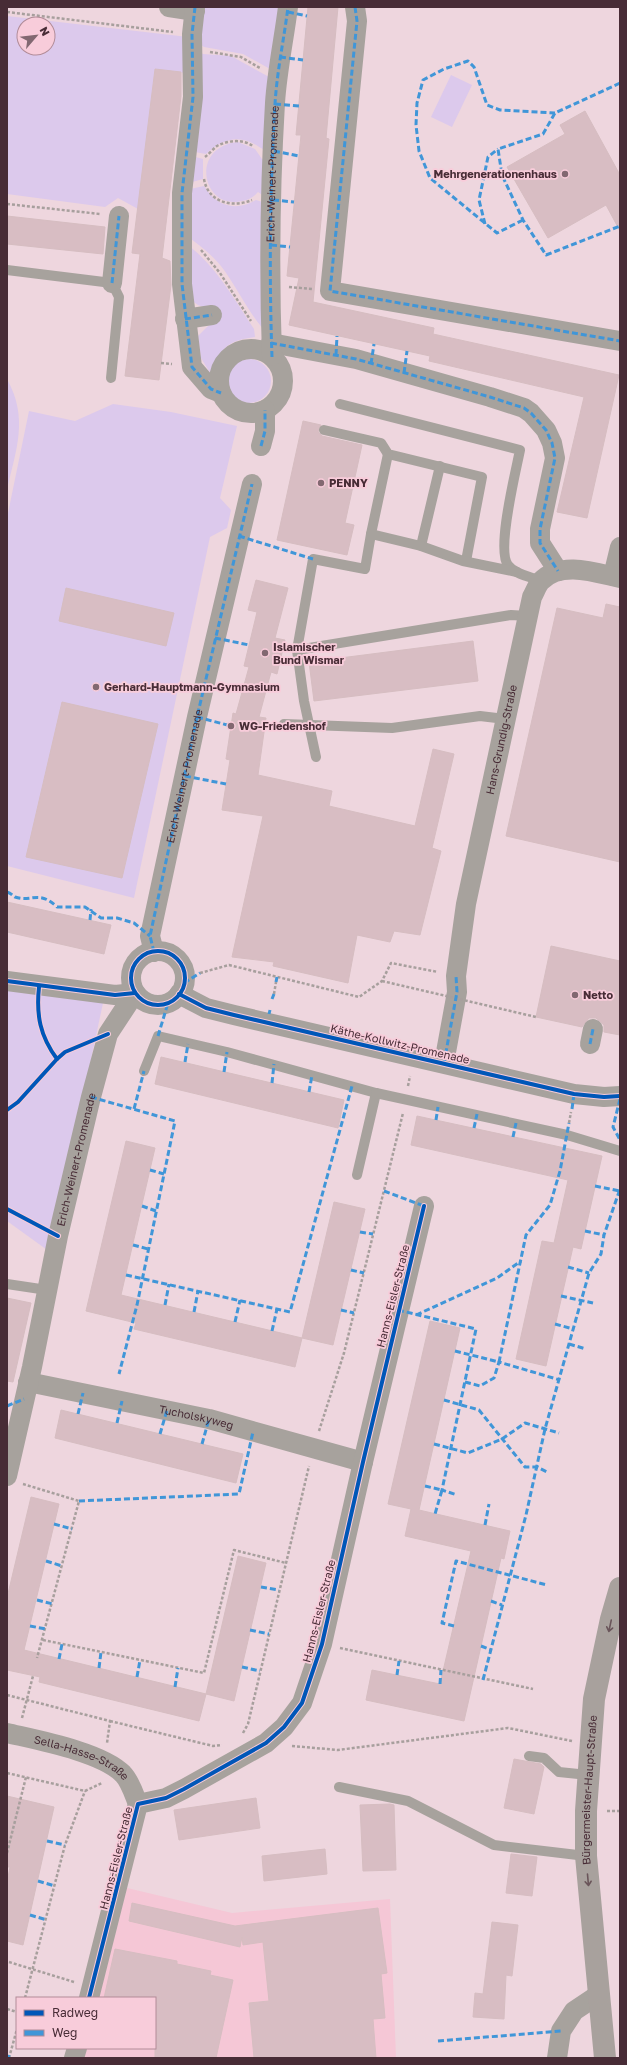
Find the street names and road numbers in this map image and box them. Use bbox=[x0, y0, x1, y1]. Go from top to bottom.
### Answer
street label: Erich-Weinert-Promenade bbox=[263, 105, 281, 242]
street label: Hans-Grundig-Straße bbox=[483, 683, 519, 796]
street label: Erich-Weinert-Promenade bbox=[163, 708, 205, 844]
street label: Käthe-Kollwitz-Promenade bbox=[329, 1021, 471, 1066]
street label: Erich-Weinert-Promenade bbox=[54, 1091, 98, 1227]
street label: Hanns-Eisler-Straße bbox=[373, 1243, 412, 1349]
street label: Tucholskyweg bbox=[158, 1402, 235, 1432]
street label: Hanns-Eisler-Straße bbox=[299, 1558, 338, 1664]
street label: Bürgermeister-Haupt-Straße bbox=[579, 1715, 599, 1866]
street label: Sella-Hasse-Straße bbox=[33, 1732, 132, 1782]
street label: Hanns-Eisler-Straße bbox=[96, 1805, 135, 1911]

